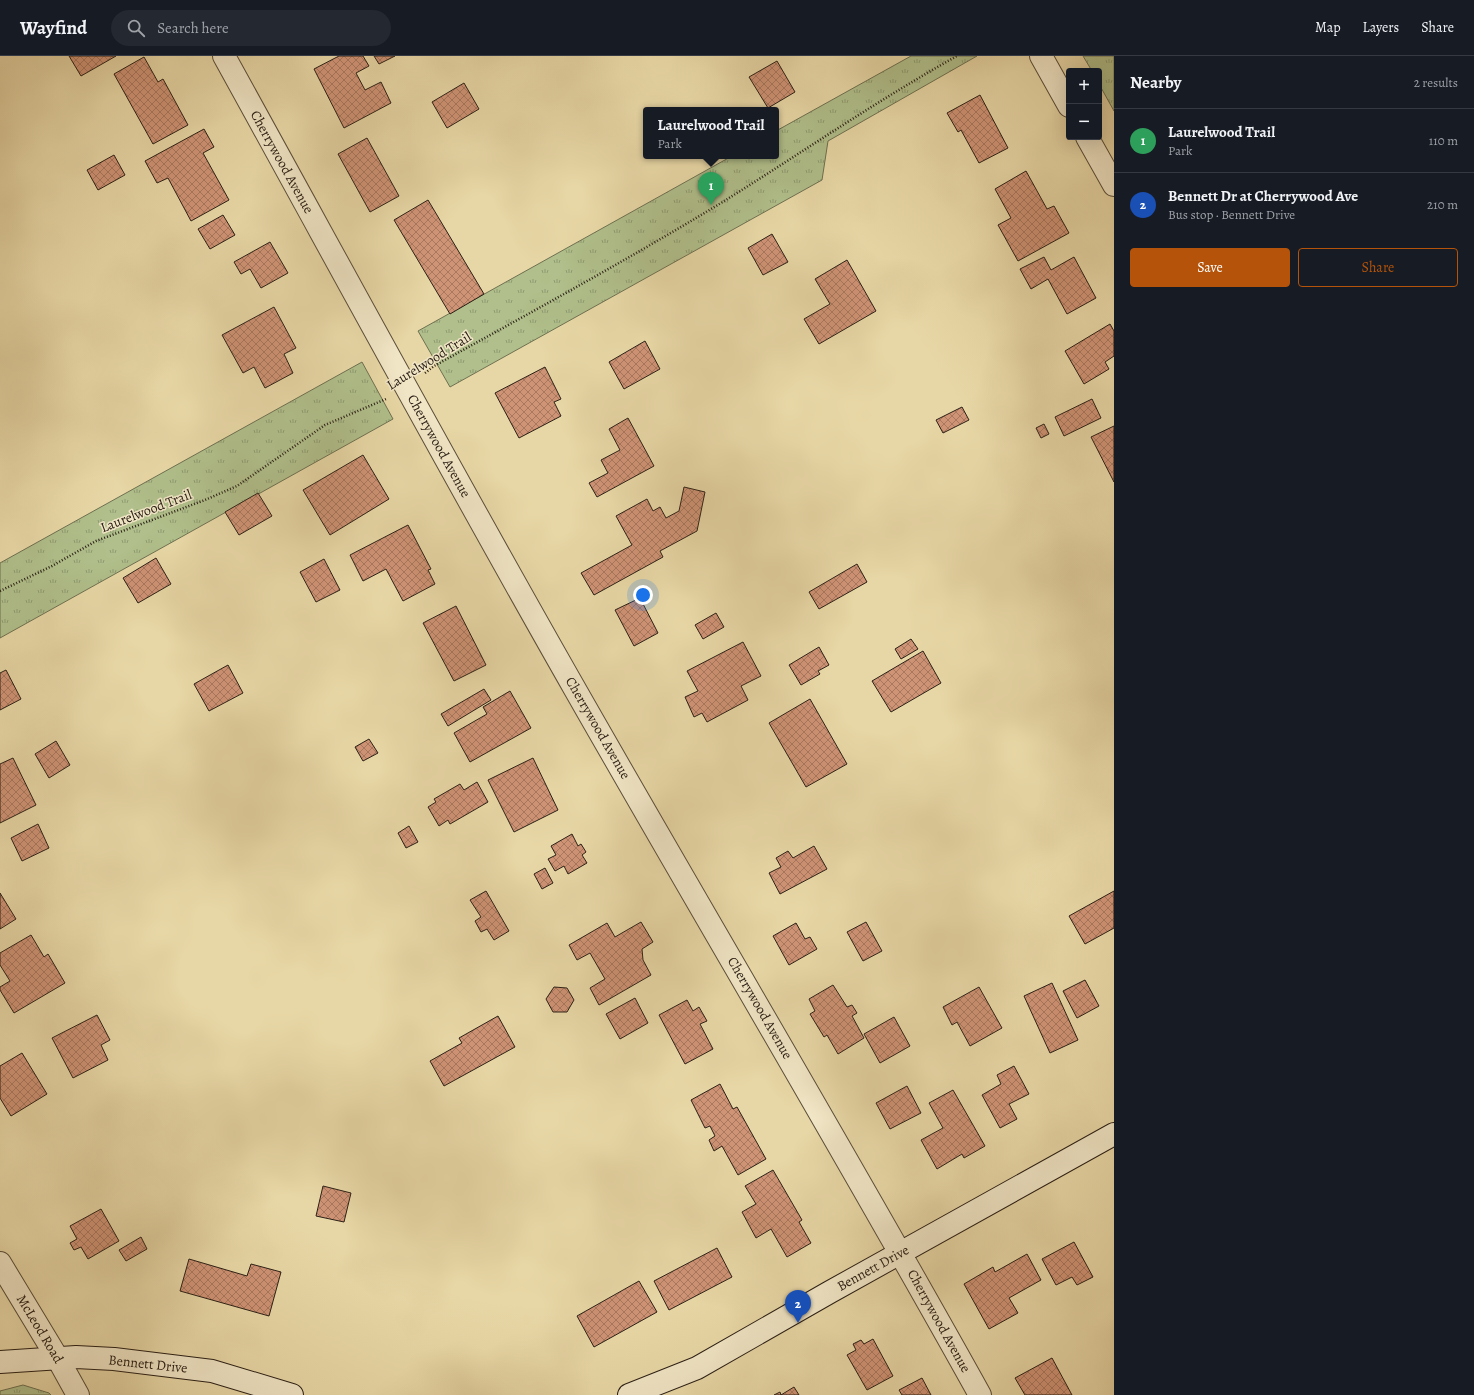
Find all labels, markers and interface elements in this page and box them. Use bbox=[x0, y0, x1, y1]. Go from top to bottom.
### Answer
search box bbox=[111, 10, 391, 46]
text: Wayfind bbox=[20, 15, 87, 41]
icon: search bbox=[125, 17, 147, 39]
text: Search here bbox=[157, 18, 229, 38]
text: Map bbox=[1315, 18, 1341, 37]
text: Layers bbox=[1363, 18, 1399, 37]
text: Share bbox=[1421, 18, 1454, 37]
map controls bbox=[1066, 68, 1102, 140]
button: + bbox=[1066, 68, 1102, 104]
text: Nearby bbox=[1130, 71, 1181, 94]
text: 2 results bbox=[1414, 74, 1458, 91]
button: − bbox=[1066, 104, 1102, 140]
street label: Cherrywood Avenue bbox=[246, 107, 318, 217]
popup bbox=[643, 107, 779, 159]
text: Laurelwood Trail bbox=[657, 115, 765, 135]
text: Laurelwood Trail bbox=[1168, 122, 1275, 142]
text: 1 bbox=[1141, 132, 1145, 149]
text: 110 m bbox=[1429, 132, 1458, 149]
text: Park bbox=[657, 135, 682, 152]
text: Park bbox=[1168, 142, 1192, 159]
pin: 1 bbox=[698, 172, 724, 205]
text: Bennett Dr at Cherrywood Ave bbox=[1168, 186, 1358, 206]
text: 2 bbox=[1140, 196, 1146, 213]
text: 210 m bbox=[1427, 196, 1458, 213]
text: Bus stop · Bennett Drive bbox=[1168, 206, 1295, 223]
button: Save bbox=[1130, 248, 1290, 287]
button: Share bbox=[1298, 248, 1458, 287]
street label: Laurelwood Trail bbox=[383, 327, 475, 395]
street label: Cherrywood Avenue bbox=[403, 391, 475, 501]
street label: Laurelwood Trail bbox=[98, 485, 195, 537]
your location bbox=[633, 585, 653, 605]
street label: Cherrywood Avenue bbox=[561, 673, 635, 783]
street label: Cherrywood Avenue bbox=[723, 953, 797, 1063]
street label: Bennett Drive bbox=[834, 1240, 912, 1296]
street label: Cherrywood Avenue bbox=[903, 1266, 975, 1376]
pin: 2 bbox=[785, 1290, 811, 1323]
street label: McLeod Road bbox=[12, 1291, 68, 1367]
street label: Bennett Drive bbox=[107, 1350, 189, 1378]

